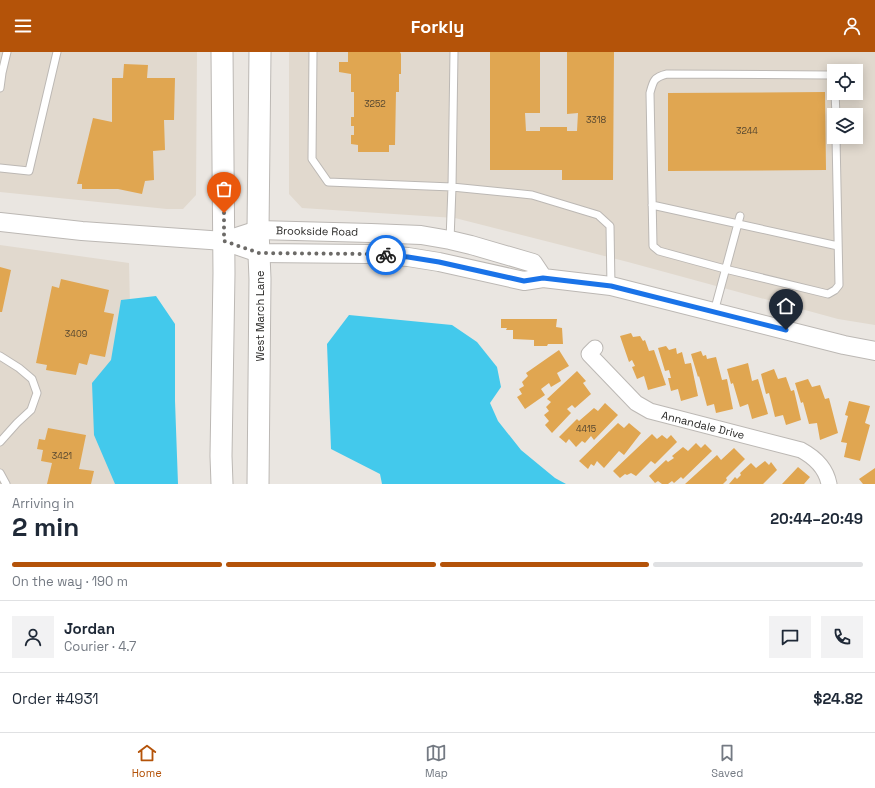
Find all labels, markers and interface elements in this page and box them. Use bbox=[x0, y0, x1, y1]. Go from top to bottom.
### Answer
icon: menu bbox=[12, 15, 34, 37]
text: Forkly bbox=[411, 15, 464, 38]
icon: person bbox=[841, 15, 863, 37]
map controls bbox=[827, 64, 863, 144]
button: locate bbox=[827, 64, 863, 100]
house number: 3252 bbox=[364, 98, 386, 110]
button: layers bbox=[827, 108, 863, 144]
house number: 3318 bbox=[586, 114, 606, 126]
house number: 3244 bbox=[736, 125, 758, 137]
pin bbox=[207, 172, 241, 213]
icon: bag bbox=[213, 178, 235, 200]
street label: Brookside Road bbox=[276, 223, 358, 239]
courier bbox=[366, 235, 406, 275]
icon: bike bbox=[375, 244, 397, 266]
street label: West March Lane bbox=[253, 270, 267, 362]
pin bbox=[769, 289, 803, 330]
icon: home bbox=[775, 295, 797, 317]
house number: 3409 bbox=[65, 328, 87, 340]
street label: Annandale Drive bbox=[660, 408, 746, 442]
house number: 4415 bbox=[576, 423, 596, 435]
house number: 3421 bbox=[52, 450, 72, 462]
text: Arriving in bbox=[12, 495, 74, 512]
text: 20:44–20:49 bbox=[770, 509, 863, 528]
text: 2 min bbox=[12, 510, 79, 544]
text: On the way · 190 m bbox=[12, 573, 128, 590]
button: person bbox=[12, 616, 54, 658]
button: chat bbox=[769, 616, 811, 658]
button: phone bbox=[821, 616, 863, 658]
text: Jordan bbox=[64, 619, 115, 638]
text: Courier · 4.7 bbox=[64, 638, 136, 655]
text: Order #4931 bbox=[12, 689, 99, 708]
text: $24.82 bbox=[813, 689, 863, 708]
tab: Home bbox=[132, 742, 162, 780]
tab: Map bbox=[425, 742, 448, 780]
tab: Saved bbox=[711, 742, 743, 780]

